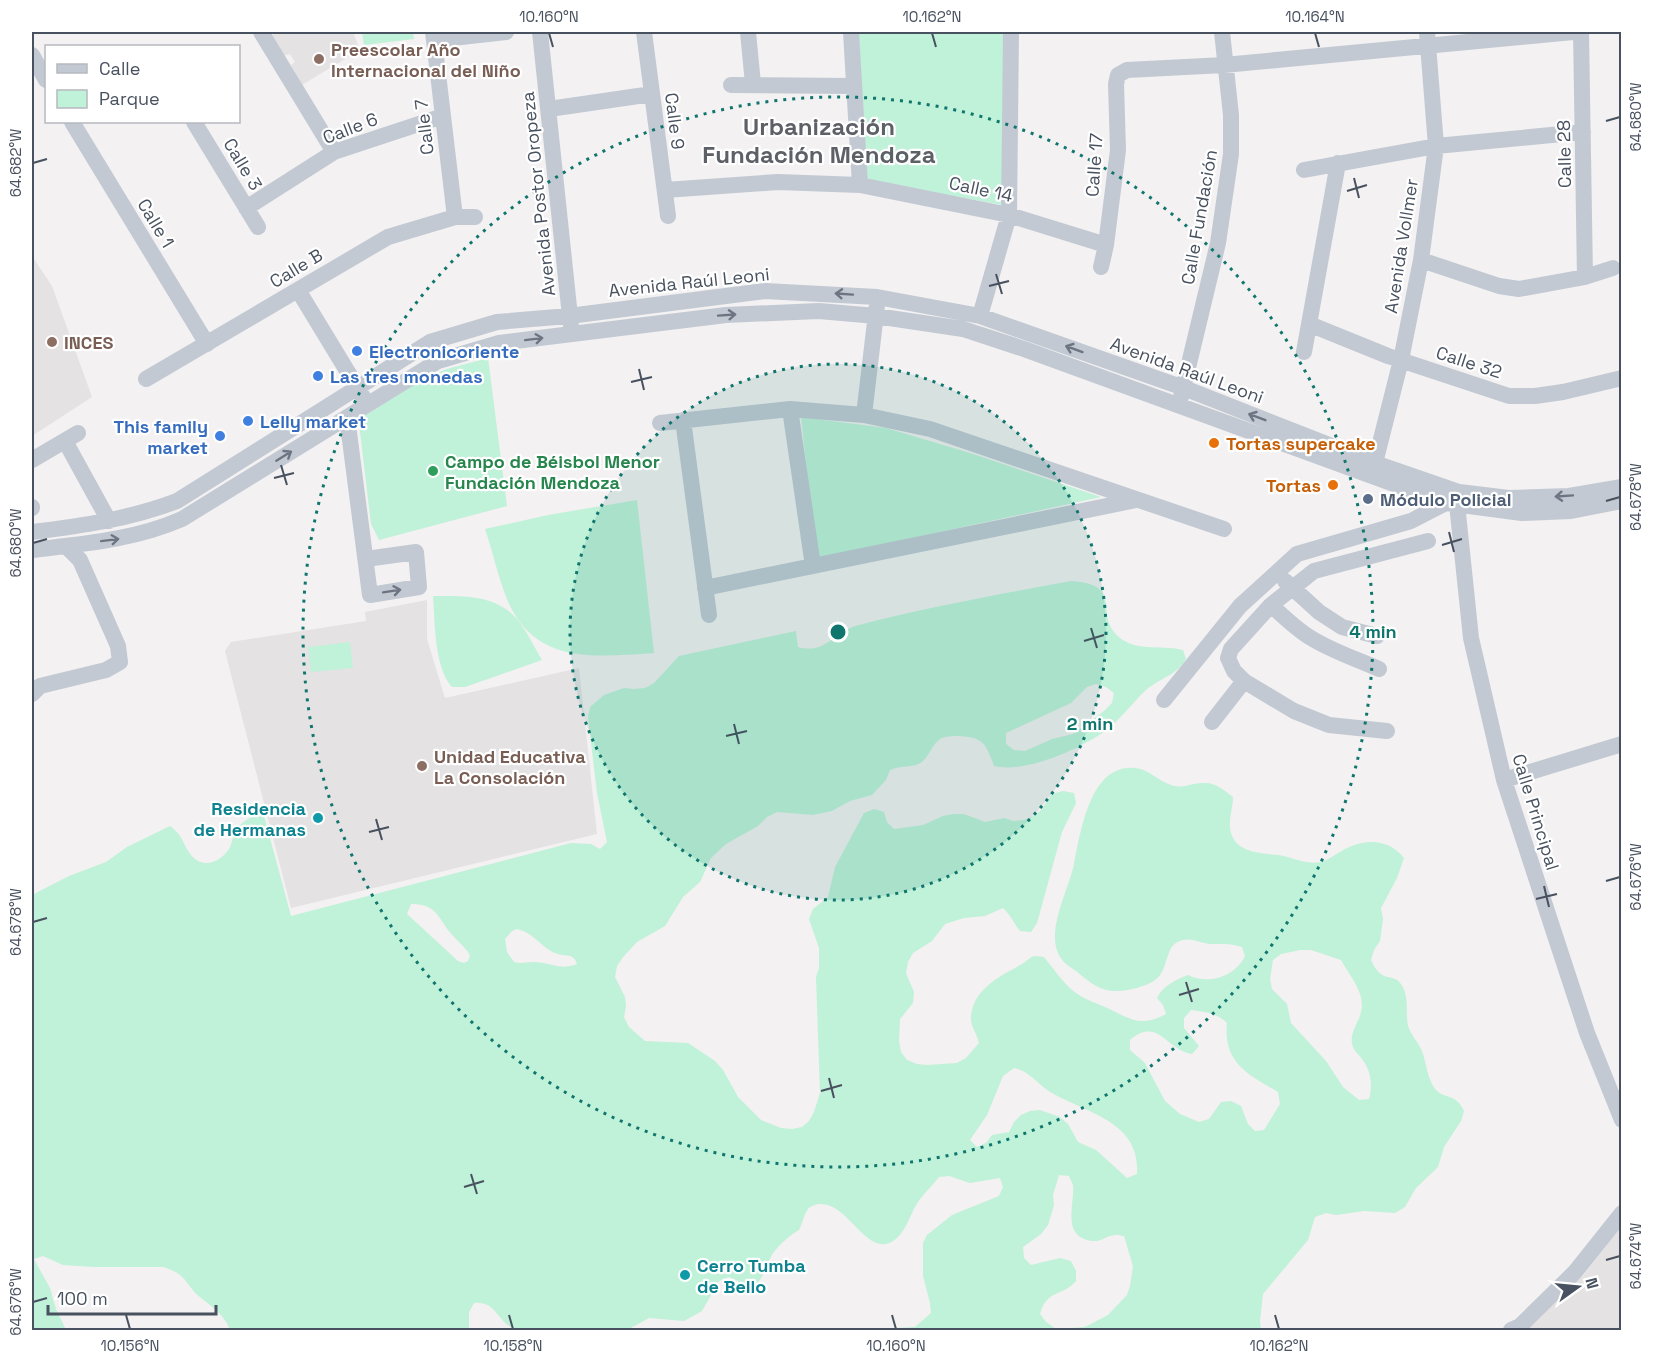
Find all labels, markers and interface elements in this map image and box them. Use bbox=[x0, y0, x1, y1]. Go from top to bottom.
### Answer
text: 10.160°N bbox=[519, 7, 579, 26]
text: 10.162°N bbox=[903, 7, 961, 26]
text: 10.164°N bbox=[1285, 7, 1345, 26]
place label: Preescolar Año Internacional del Niño bbox=[331, 38, 521, 82]
legend bbox=[45, 45, 240, 123]
marker: Preescolar Año Internacional del Niño bbox=[312, 52, 326, 66]
text: Calle bbox=[99, 57, 140, 80]
text: 64.680°W bbox=[1626, 82, 1645, 152]
text: Parque bbox=[99, 87, 160, 110]
street label: Avenida Postor Oropeza bbox=[516, 91, 560, 297]
street label: Calle 9 bbox=[660, 91, 690, 151]
street label: Calle 7 bbox=[409, 98, 439, 156]
street label: Calle 6 bbox=[319, 107, 381, 149]
district label: Urbanización Fundación Mendoza bbox=[702, 111, 936, 170]
street label: Calle 28 bbox=[1552, 120, 1576, 188]
text: 64.682°W bbox=[6, 129, 25, 197]
street label: Calle 17 bbox=[1080, 132, 1108, 198]
street label: Calle 3 bbox=[218, 134, 268, 194]
street label: Calle Fundación bbox=[1176, 148, 1222, 286]
street label: Calle 14 bbox=[947, 171, 1015, 207]
street label: Avenida Vollmer bbox=[1379, 177, 1423, 315]
street label: Calle 1 bbox=[132, 194, 180, 252]
street label: Calle B bbox=[265, 243, 327, 293]
street label: Avenida Raúl Leoni bbox=[607, 262, 771, 302]
one-way arrow bbox=[835, 289, 855, 300]
one-way arrow bbox=[717, 310, 736, 321]
place label: INCES bbox=[64, 331, 113, 354]
street label: Avenida Raúl Leoni bbox=[1107, 332, 1267, 408]
one-way arrow bbox=[523, 333, 543, 344]
marker: INCES bbox=[45, 335, 59, 349]
place label: Electronicoriente bbox=[369, 340, 519, 363]
street label: Calle 32 bbox=[1433, 341, 1505, 383]
one-way arrow bbox=[1065, 343, 1084, 354]
marker: Electronicoriente bbox=[350, 344, 364, 358]
place label: Las tres monedas bbox=[330, 365, 483, 388]
marker: Las tres monedas bbox=[311, 369, 325, 383]
place label: Lelly market bbox=[260, 410, 366, 433]
one-way arrow bbox=[1248, 411, 1267, 422]
marker: Lelly market bbox=[241, 414, 255, 428]
place label: This family market bbox=[113, 415, 208, 459]
marker: This family market bbox=[213, 429, 227, 443]
place label: Tortas supercake bbox=[1226, 432, 1376, 455]
marker: Tortas supercake bbox=[1207, 436, 1221, 450]
one-way arrow bbox=[275, 449, 292, 461]
place label: Campo de Béisbol Menor Fundación Mendoza bbox=[445, 450, 660, 494]
text: 64.678°W bbox=[1626, 463, 1645, 531]
marker: Campo de Béisbol Menor Fundación Mendoza bbox=[426, 464, 440, 478]
place label: Tortas bbox=[1266, 474, 1321, 497]
marker: Tortas bbox=[1326, 478, 1340, 492]
place label: Módulo Policial bbox=[1380, 488, 1512, 511]
one-way arrow bbox=[1554, 491, 1574, 502]
marker: Módulo Policial bbox=[1361, 492, 1375, 506]
text: 64.680°W bbox=[6, 508, 25, 578]
one-way arrow bbox=[100, 534, 120, 545]
one-way arrow bbox=[382, 586, 402, 597]
text: 4 min bbox=[1349, 620, 1397, 643]
centre of rings bbox=[828, 622, 848, 642]
text: 2 min bbox=[1067, 712, 1113, 735]
place label: Unidad Educativa La Consolación bbox=[434, 745, 586, 789]
street label: Calle Principal bbox=[1507, 751, 1565, 873]
marker: Unidad Educativa La Consolación bbox=[415, 759, 429, 773]
place label: Residencia de Hermanas bbox=[194, 797, 307, 841]
marker: Residencia de Hermanas bbox=[311, 811, 325, 825]
text: 64.676°W bbox=[1626, 843, 1645, 911]
text: 64.678°W bbox=[6, 888, 25, 956]
text: 64.674°W bbox=[1626, 1223, 1645, 1289]
place label: Cerro Tumba de Bello bbox=[697, 1254, 806, 1298]
north arrow bbox=[1548, 1257, 1608, 1317]
text: 64.676°W bbox=[6, 1268, 25, 1336]
marker: Cerro Tumba de Bello bbox=[678, 1268, 692, 1282]
text: N bbox=[1580, 1275, 1604, 1291]
scale bar bbox=[48, 1278, 216, 1316]
text: 100 m bbox=[57, 1287, 108, 1310]
text: 10.156°N bbox=[101, 1336, 159, 1355]
text: 10.158°N bbox=[483, 1336, 543, 1355]
text: 10.160°N bbox=[866, 1336, 926, 1355]
text: 10.162°N bbox=[1250, 1336, 1308, 1355]

